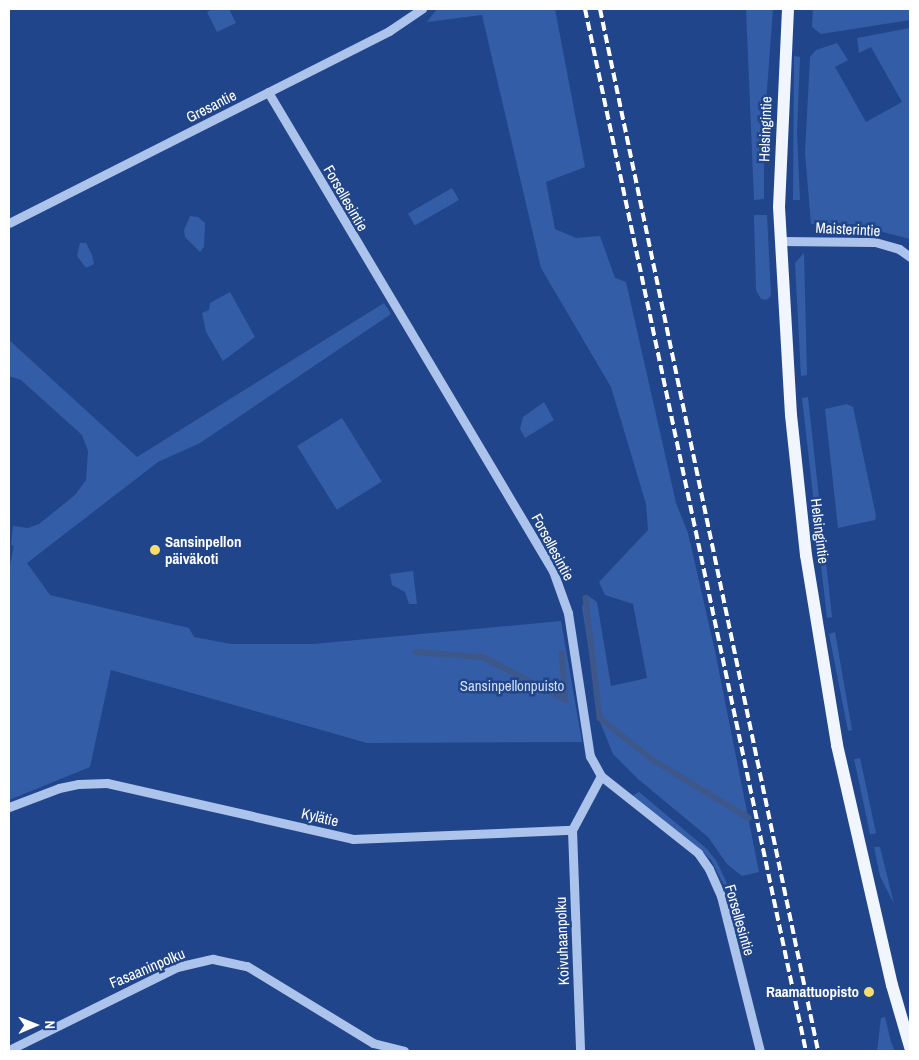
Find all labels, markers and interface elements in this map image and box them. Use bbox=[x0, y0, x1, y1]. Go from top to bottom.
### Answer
street label: Gresantie bbox=[183, 86, 239, 126]
street label: Helsingintie bbox=[755, 96, 775, 162]
street label: Forsellesintie bbox=[320, 162, 372, 234]
street label: Maisterintie bbox=[815, 218, 881, 240]
street label: Helsingintie bbox=[807, 497, 833, 565]
street label: Forsellesintie bbox=[528, 510, 578, 584]
place label: Sansinpellon päiväkoti bbox=[165, 532, 242, 567]
marker: Sansinpellon päiväkoti bbox=[149, 544, 161, 556]
park label: Sansinpellonpuisto bbox=[460, 677, 564, 695]
street label: Kylätie bbox=[300, 804, 340, 830]
street label: Forsellesintie bbox=[721, 882, 759, 958]
street label: Koivuhaanpolku bbox=[551, 897, 573, 985]
street label: Fasaaninpolku bbox=[107, 944, 187, 992]
place label: Raamattuopisto bbox=[766, 983, 859, 1001]
marker: Raamattuopisto bbox=[863, 986, 875, 998]
north arrow bbox=[10, 1000, 60, 1050]
text: N bbox=[41, 1020, 59, 1029]

